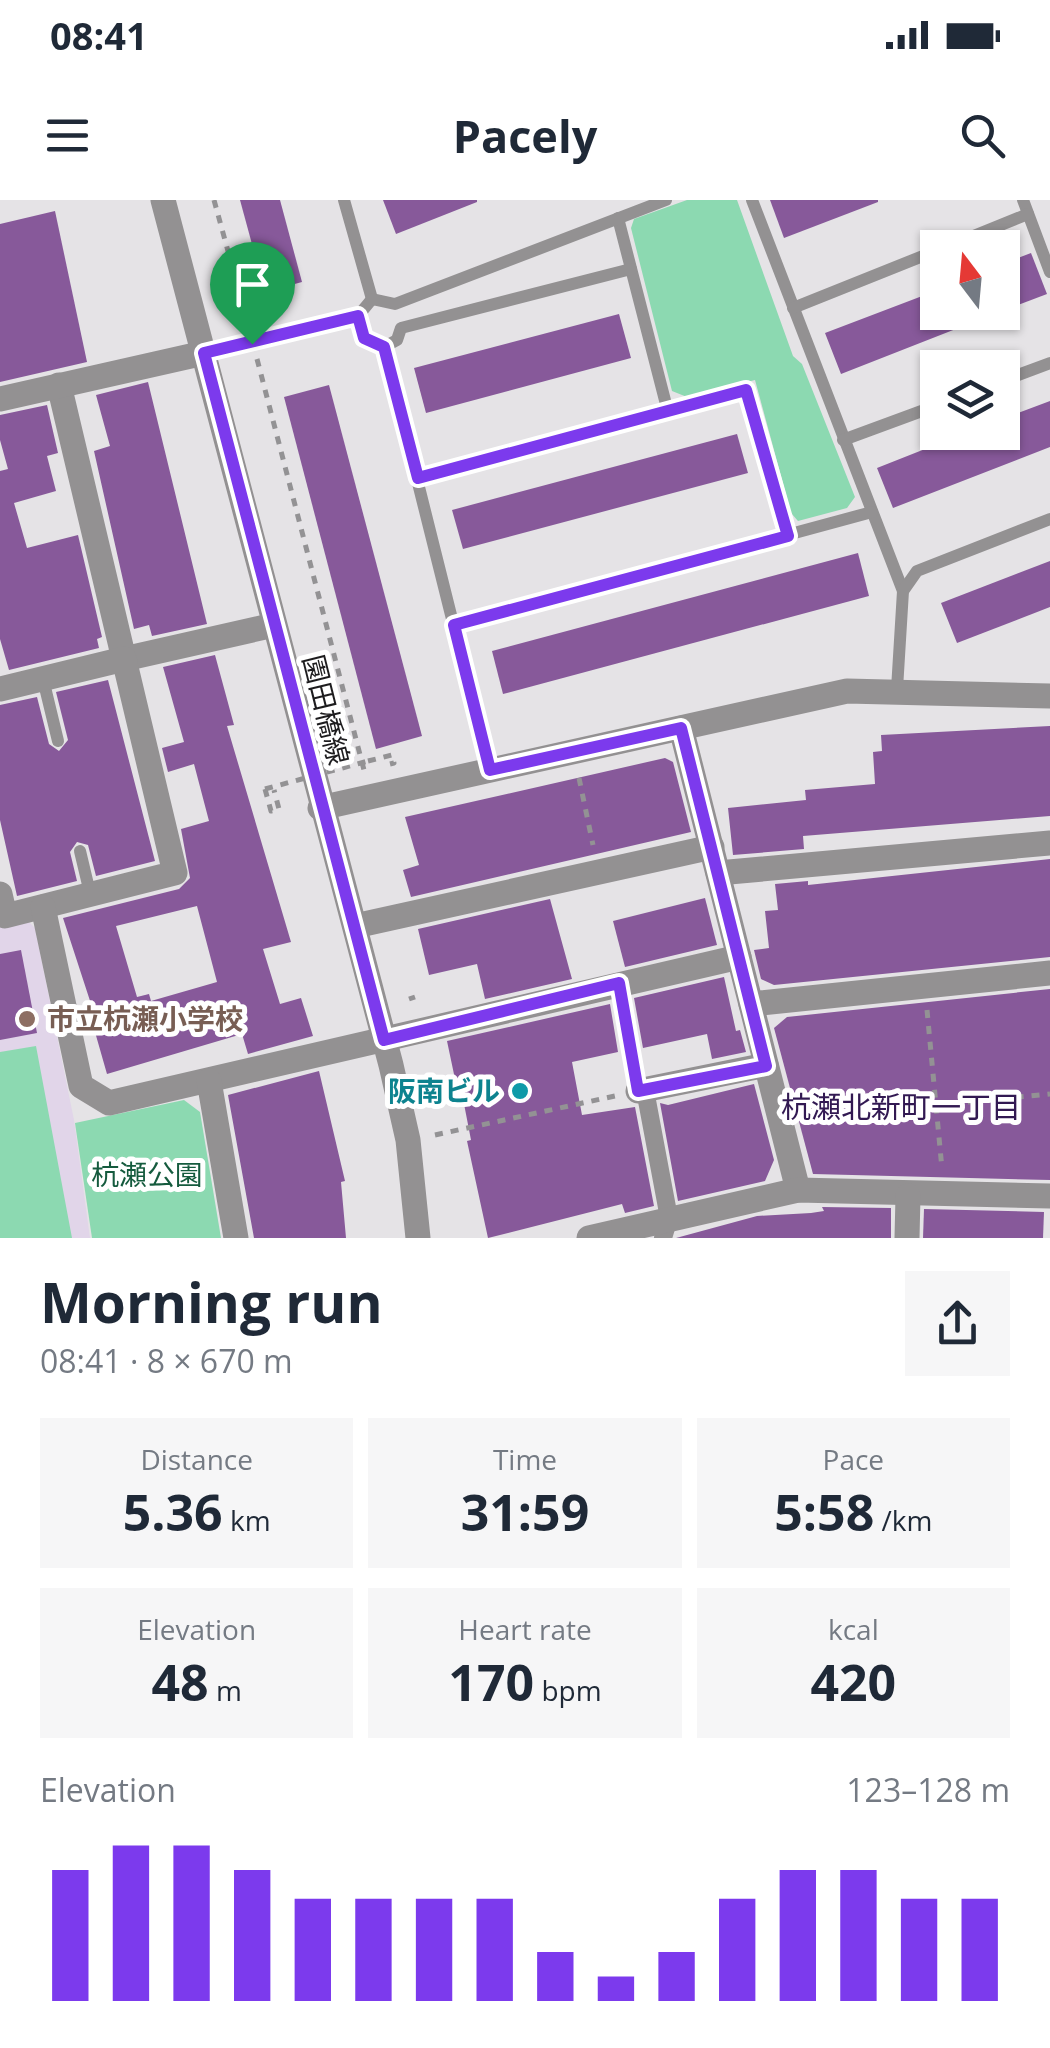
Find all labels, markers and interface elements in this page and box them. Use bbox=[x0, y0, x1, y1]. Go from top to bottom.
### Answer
text: 08:41 bbox=[50, 9, 148, 61]
text: Pacely bbox=[453, 105, 597, 166]
icon: menu bbox=[40, 108, 95, 163]
icon: search bbox=[955, 108, 1010, 163]
north arrow bbox=[920, 230, 1020, 330]
map controls bbox=[920, 230, 1020, 450]
pin bbox=[210, 242, 295, 345]
icon: arrive bbox=[225, 257, 280, 312]
button: layers bbox=[920, 350, 1020, 450]
street label: 園田橋線 bbox=[295, 651, 359, 769]
place label: 市立杭瀬小学校 bbox=[47, 999, 243, 1037]
marker: 市立杭瀬小学校 bbox=[16, 1008, 38, 1030]
place label: 阪南ビル bbox=[388, 1071, 500, 1109]
marker: 阪南ビル bbox=[509, 1080, 531, 1102]
district label: 杭瀬北新町一丁目 bbox=[781, 1086, 1021, 1127]
park label: 杭瀬公園 bbox=[91, 1155, 203, 1193]
text: Morning run bbox=[40, 1264, 383, 1339]
button: share bbox=[905, 1271, 1010, 1376]
text: 08:41 · 8 × 670 m bbox=[40, 1339, 293, 1382]
text: Distance bbox=[140, 1440, 253, 1478]
text: Time bbox=[493, 1440, 557, 1478]
text: Pace bbox=[823, 1440, 884, 1478]
text: 5.36 bbox=[123, 1478, 223, 1546]
text: 31:59 bbox=[461, 1478, 589, 1546]
text: 5:58 bbox=[774, 1478, 874, 1546]
text: km bbox=[223, 1501, 271, 1539]
text: /km bbox=[874, 1501, 932, 1539]
text: Elevation bbox=[137, 1610, 256, 1648]
text: Heart rate bbox=[458, 1610, 592, 1648]
text: kcal bbox=[828, 1610, 879, 1648]
text: 48 bbox=[151, 1648, 209, 1716]
text: 170 bbox=[448, 1648, 534, 1716]
text: 420 bbox=[810, 1648, 896, 1716]
text: m bbox=[209, 1671, 242, 1709]
text: bpm bbox=[534, 1671, 602, 1709]
text: Elevation bbox=[40, 1768, 176, 1811]
text: 123–128 m bbox=[846, 1768, 1010, 1811]

